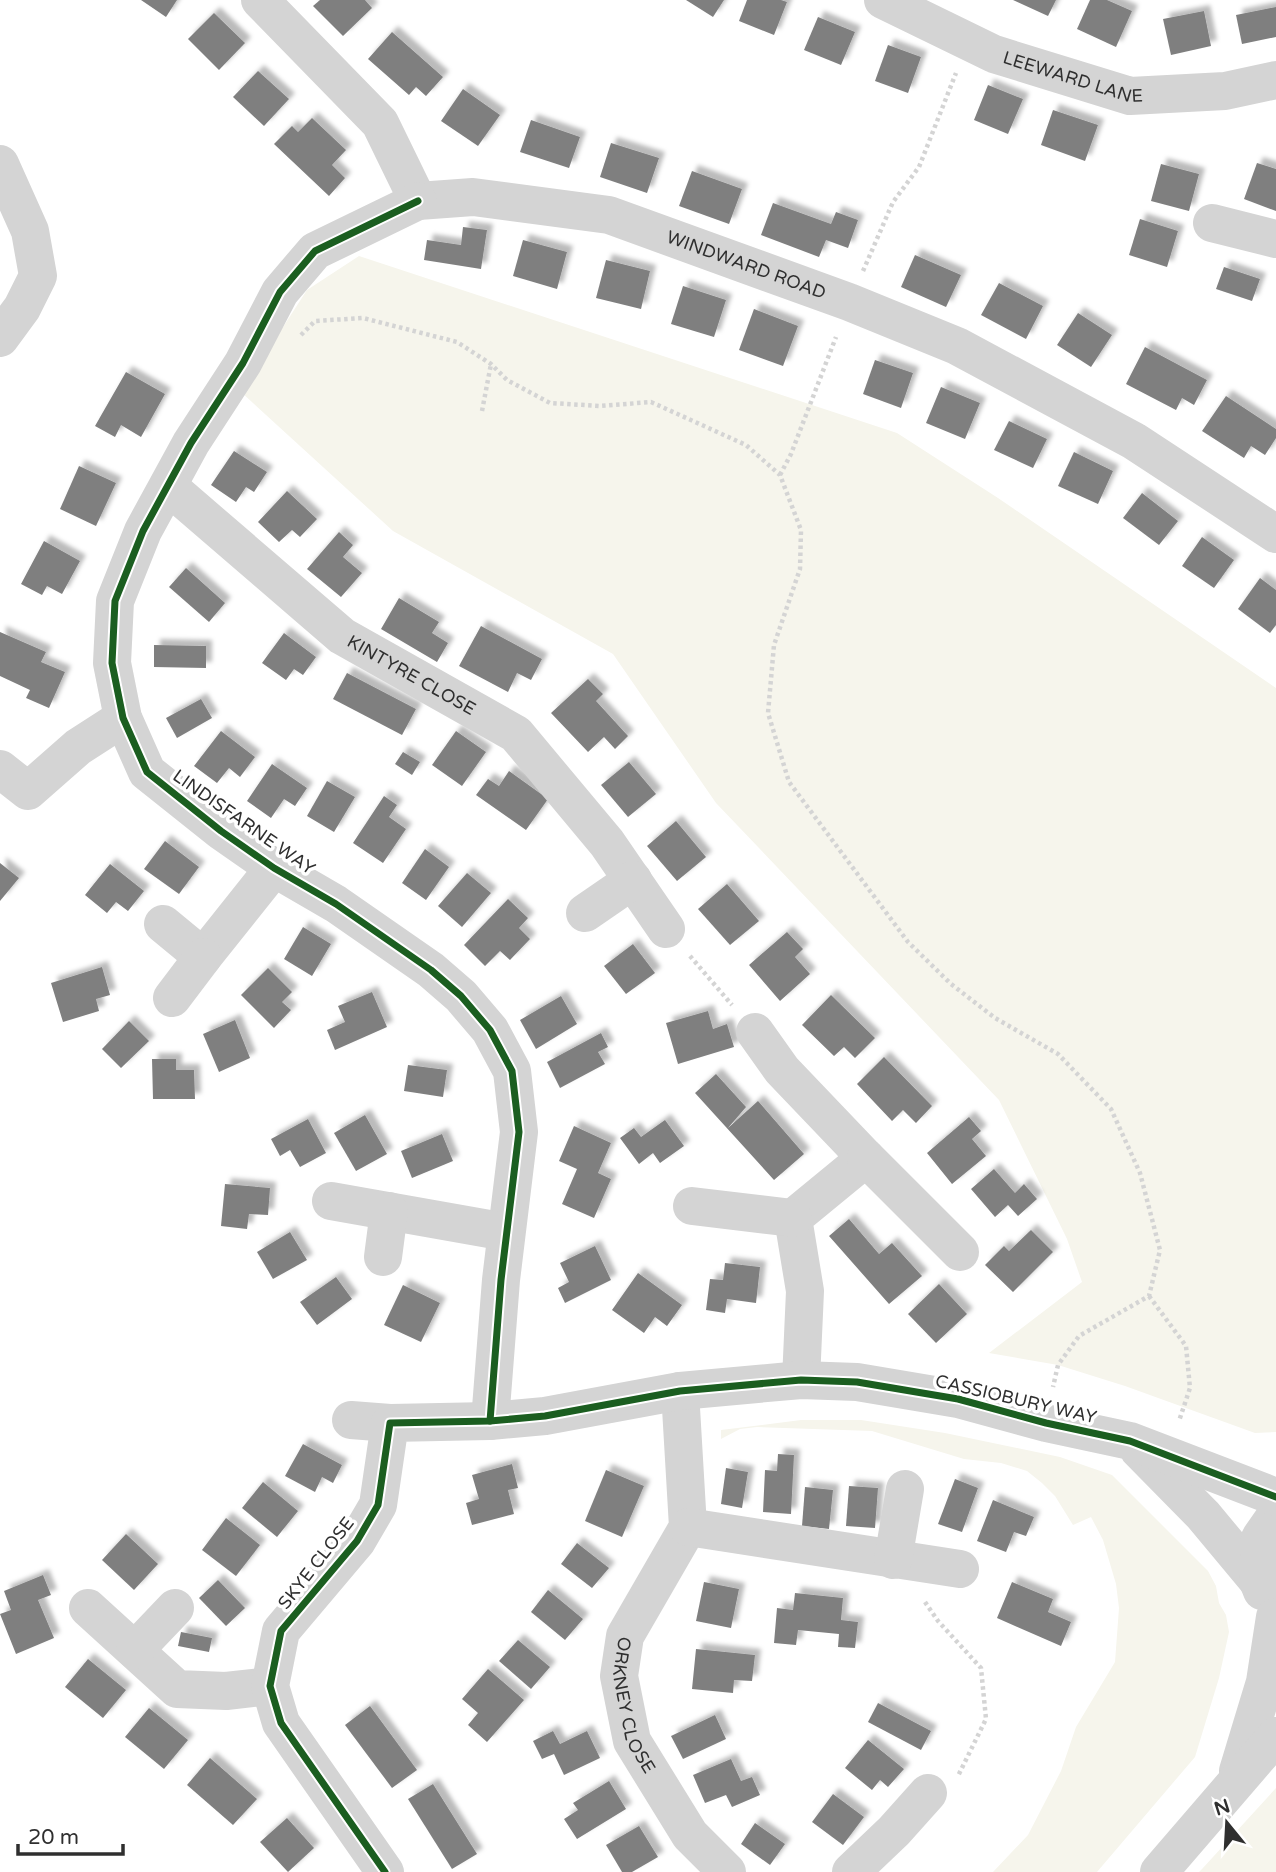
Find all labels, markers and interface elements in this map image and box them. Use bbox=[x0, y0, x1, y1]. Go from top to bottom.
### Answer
street label: LEEWARD LANE bbox=[1000, 46, 1144, 107]
street label: WINDWARD ROAD bbox=[664, 226, 829, 304]
street label: KINTYRE CLOSE bbox=[343, 630, 480, 720]
street label: LINDISFARNE WAY bbox=[169, 765, 320, 880]
street label: CASSIOBURY WAY bbox=[933, 1370, 1099, 1428]
street label: SKYE CLOSE bbox=[273, 1513, 359, 1613]
street label: ORKNEY CLOSE bbox=[608, 1635, 660, 1777]
north arrow bbox=[1192, 1788, 1262, 1858]
text: N bbox=[1211, 1795, 1233, 1821]
scale bar bbox=[18, 1812, 122, 1856]
text: 20 m bbox=[28, 1825, 79, 1850]

